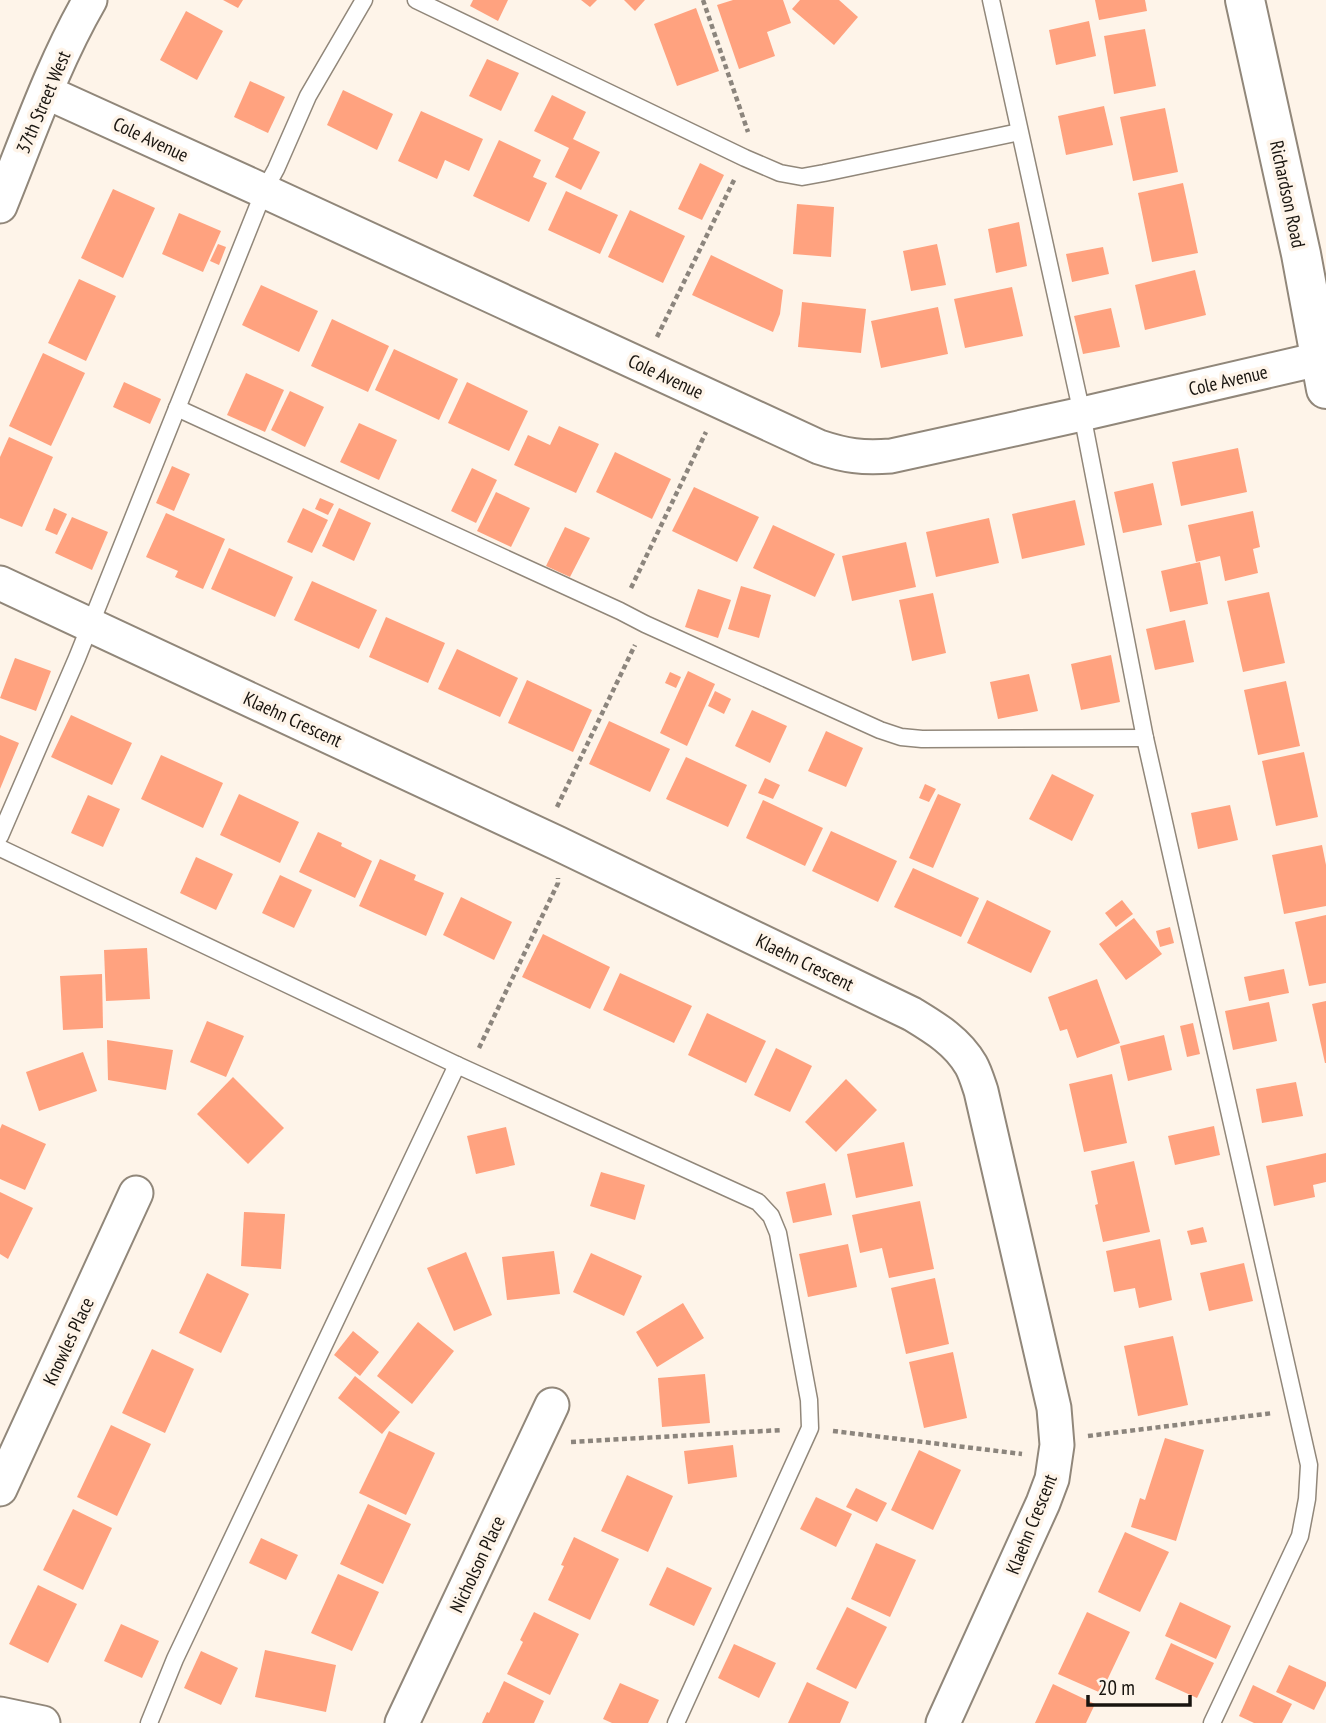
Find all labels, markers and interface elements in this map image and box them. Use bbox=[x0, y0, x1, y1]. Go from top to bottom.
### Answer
street label: 37th Street West bbox=[11, 46, 76, 157]
street label: Cole Avenue bbox=[110, 111, 193, 167]
street label: Richardson Road bbox=[1265, 138, 1311, 250]
street label: Cole Avenue bbox=[625, 348, 708, 404]
street label: Cole Avenue bbox=[1186, 359, 1270, 401]
street label: Klaehn Crescent bbox=[240, 686, 347, 753]
street label: Klaehn Crescent bbox=[752, 928, 858, 996]
street label: Knowles Place bbox=[37, 1293, 99, 1389]
street label: Klaehn Crescent bbox=[1000, 1470, 1062, 1578]
street label: Nicholson Place bbox=[444, 1512, 510, 1616]
scale bar bbox=[1088, 1664, 1190, 1708]
text: 20 m bbox=[1098, 1674, 1135, 1701]

